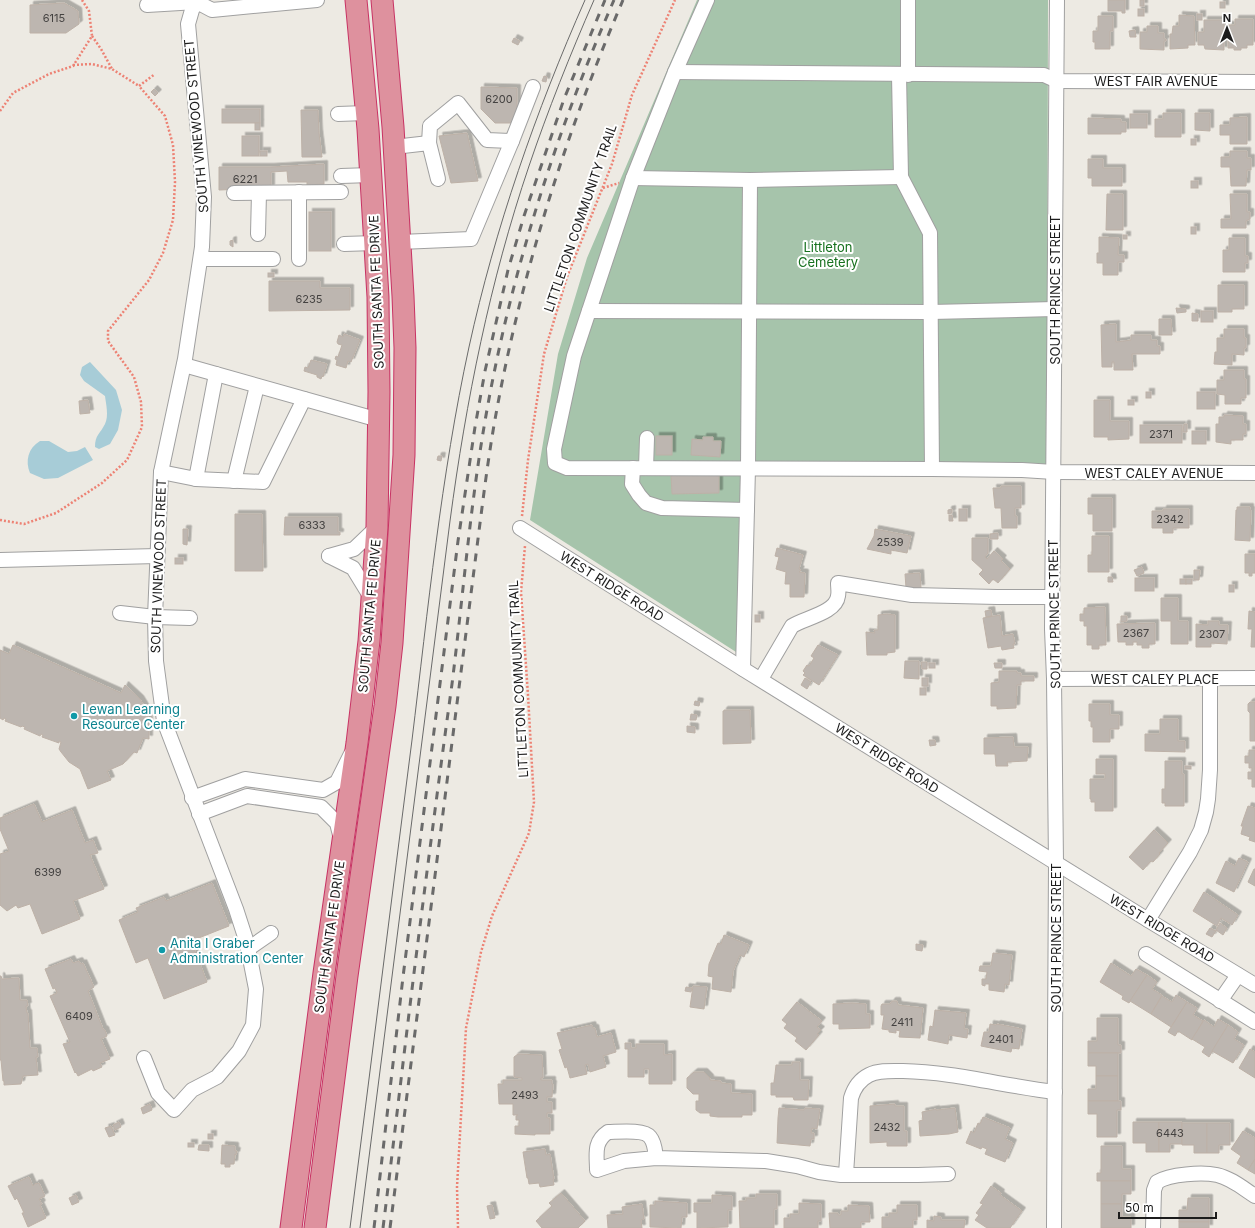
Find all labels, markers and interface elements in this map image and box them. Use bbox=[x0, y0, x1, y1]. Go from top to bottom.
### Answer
north arrow bbox=[1207, 8, 1247, 48]
house number: 6115 bbox=[43, 11, 66, 25]
text: N bbox=[1223, 11, 1231, 25]
street label: SOUTH VINEWOOD STREET bbox=[180, 38, 212, 214]
street label: WEST FAIR AVENUE bbox=[1094, 73, 1218, 89]
house number: 6200 bbox=[485, 92, 513, 106]
street label: LITTLETON COMMUNITY TRAIL bbox=[540, 122, 620, 314]
house number: 6221 bbox=[233, 172, 257, 186]
street label: SOUTH SANTA FE DRIVE bbox=[365, 215, 387, 369]
street label: SOUTH PRINCE STREET bbox=[1047, 215, 1063, 365]
park label: Littleton Cemetery bbox=[798, 239, 858, 270]
house number: 6235 bbox=[295, 292, 323, 306]
house number: 2371 bbox=[1149, 427, 1173, 441]
street label: WEST CALEY AVENUE bbox=[1084, 465, 1224, 481]
street label: SOUTH VINEWOOD STREET bbox=[147, 478, 169, 654]
house number: 2342 bbox=[1156, 512, 1184, 526]
house number: 6333 bbox=[298, 518, 326, 532]
house number: 2539 bbox=[876, 535, 904, 549]
street label: SOUTH SANTA FE DRIVE bbox=[354, 539, 384, 693]
street label: SOUTH PRINCE STREET bbox=[1045, 539, 1063, 689]
street label: WEST RIDGE ROAD bbox=[557, 548, 667, 624]
street label: LITTLETON COMMUNITY TRAIL bbox=[505, 580, 531, 778]
house number: 2367 bbox=[1123, 626, 1149, 640]
house number: 2307 bbox=[1199, 627, 1225, 641]
street label: WEST CALEY PLACE bbox=[1091, 671, 1219, 687]
place label: Lewan Learning Resource Center bbox=[82, 701, 185, 732]
marker: Lewan Learning Resource Center bbox=[69, 711, 79, 721]
street label: WEST RIDGE ROAD bbox=[832, 720, 942, 796]
street label: SOUTH SANTA FE DRIVE bbox=[310, 860, 348, 1014]
street label: SOUTH PRINCE STREET bbox=[1048, 863, 1064, 1013]
house number: 6399 bbox=[34, 865, 62, 879]
street label: WEST RIDGE ROAD bbox=[1107, 890, 1217, 966]
place label: Anita I Graber Administration Center bbox=[170, 935, 304, 966]
marker: Anita I Graber Administration Center bbox=[157, 945, 167, 955]
house number: 6409 bbox=[65, 1009, 93, 1023]
house number: 2411 bbox=[891, 1015, 913, 1029]
house number: 2401 bbox=[988, 1032, 1014, 1046]
house number: 2493 bbox=[511, 1088, 539, 1102]
house number: 2432 bbox=[873, 1120, 901, 1134]
house number: 6443 bbox=[1156, 1126, 1184, 1140]
scale bar bbox=[1119, 1194, 1216, 1220]
text: 50 m bbox=[1125, 1200, 1154, 1215]

